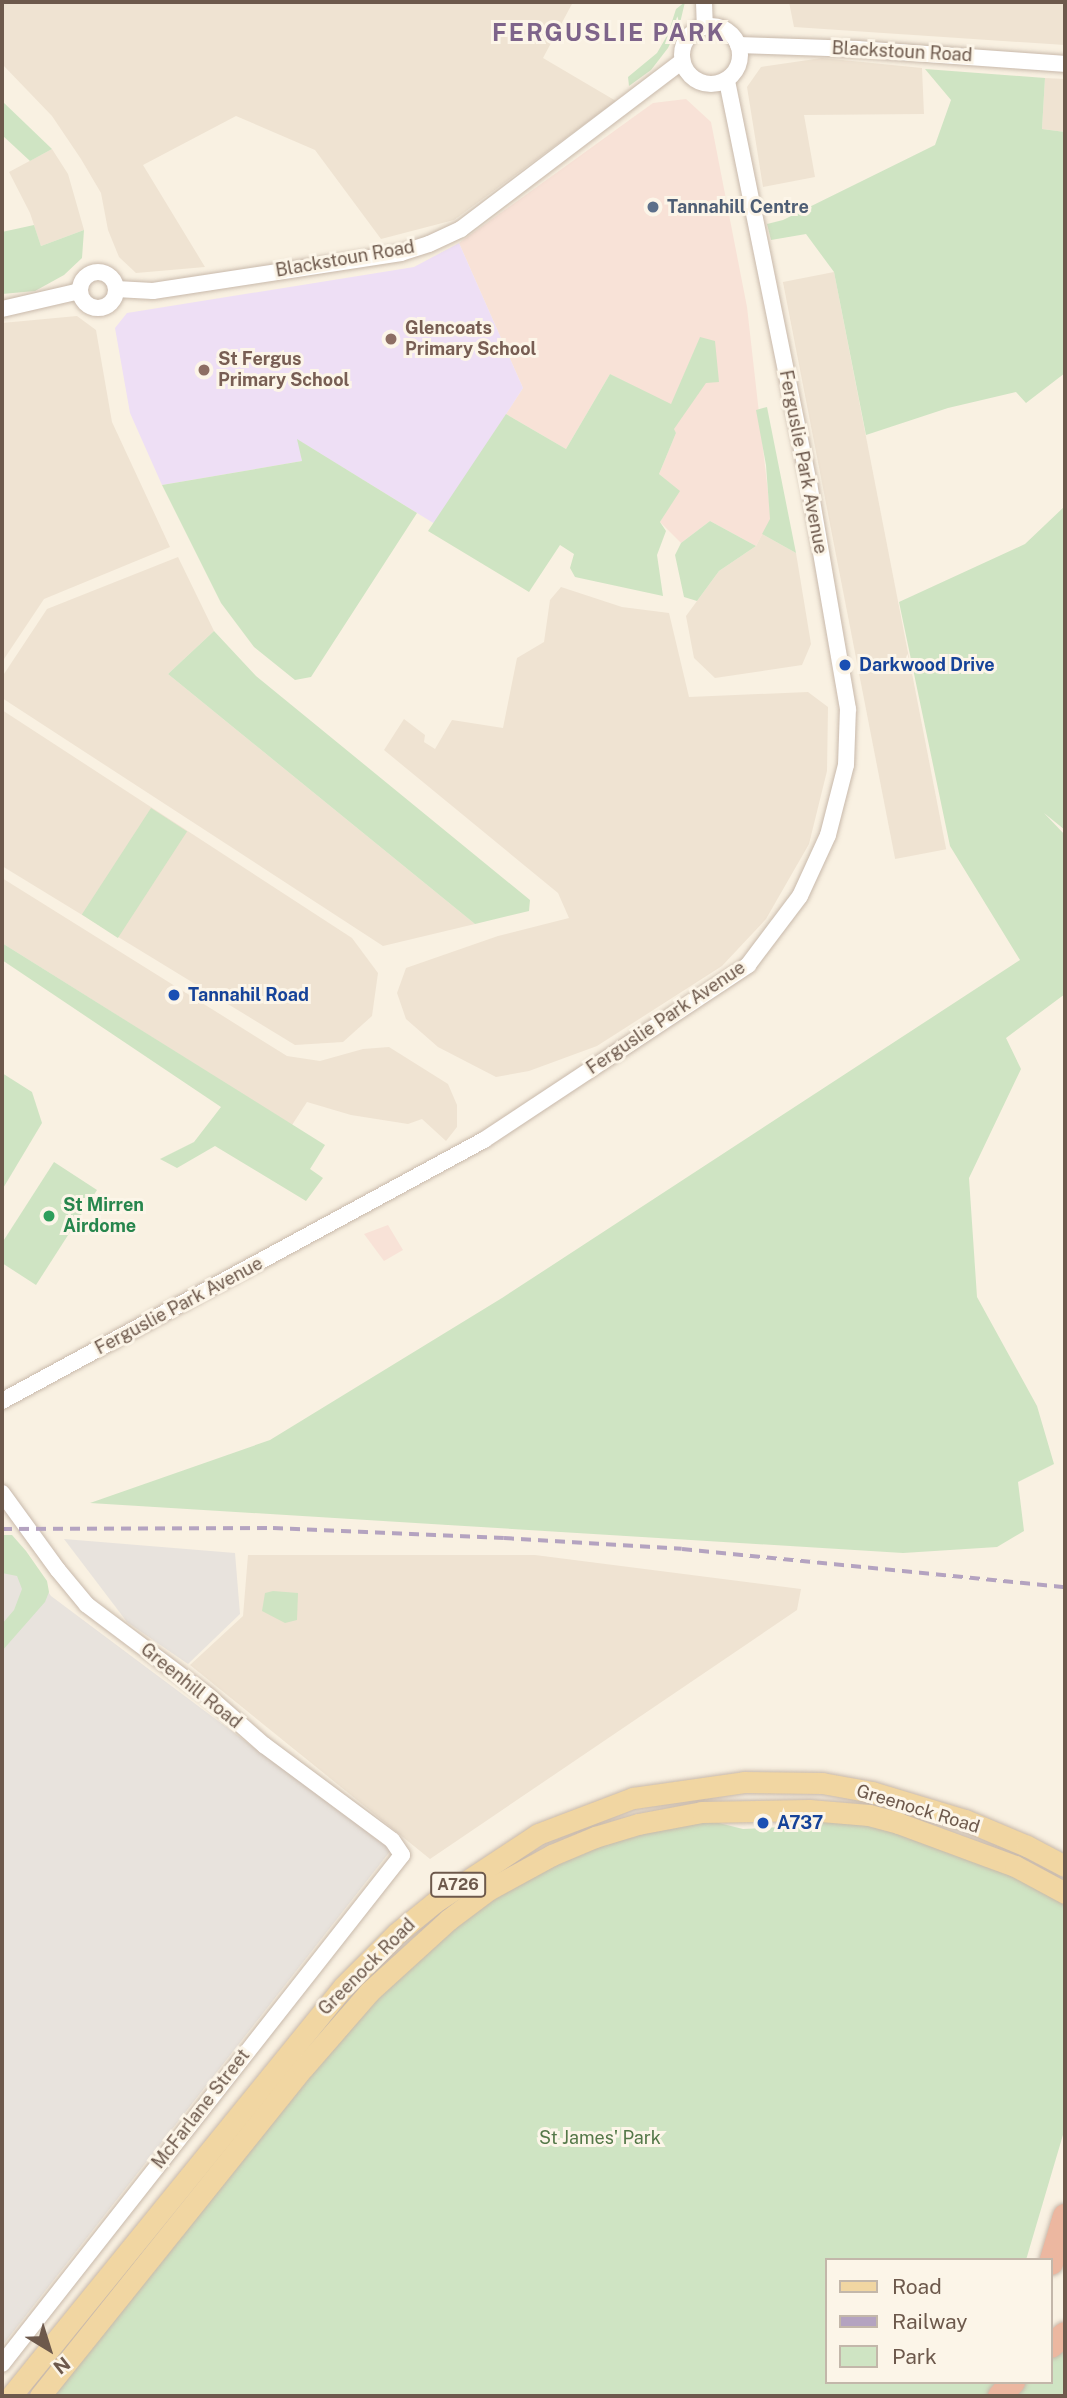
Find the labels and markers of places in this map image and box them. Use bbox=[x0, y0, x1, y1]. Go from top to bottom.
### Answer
place label: Tannahill Centre bbox=[667, 196, 809, 218]
marker: Tannahill Centre bbox=[645, 199, 661, 215]
place label: Glencoats Primary School bbox=[405, 318, 537, 360]
marker: Glencoats Primary School bbox=[383, 331, 399, 347]
place label: St Fergus Primary School bbox=[218, 349, 350, 392]
marker: St Fergus Primary School bbox=[196, 362, 212, 378]
place label: Darkwood Drive bbox=[859, 654, 995, 676]
marker: Darkwood Drive bbox=[837, 657, 853, 673]
place label: Tannahil Road bbox=[188, 984, 309, 1006]
marker: Tannahil Road bbox=[166, 987, 182, 1003]
place label: St Mirren Airdome bbox=[63, 1195, 144, 1238]
marker: St Mirren Airdome bbox=[41, 1208, 57, 1224]
place label: A737 bbox=[777, 1812, 823, 1834]
marker: A737 bbox=[755, 1815, 771, 1831]

